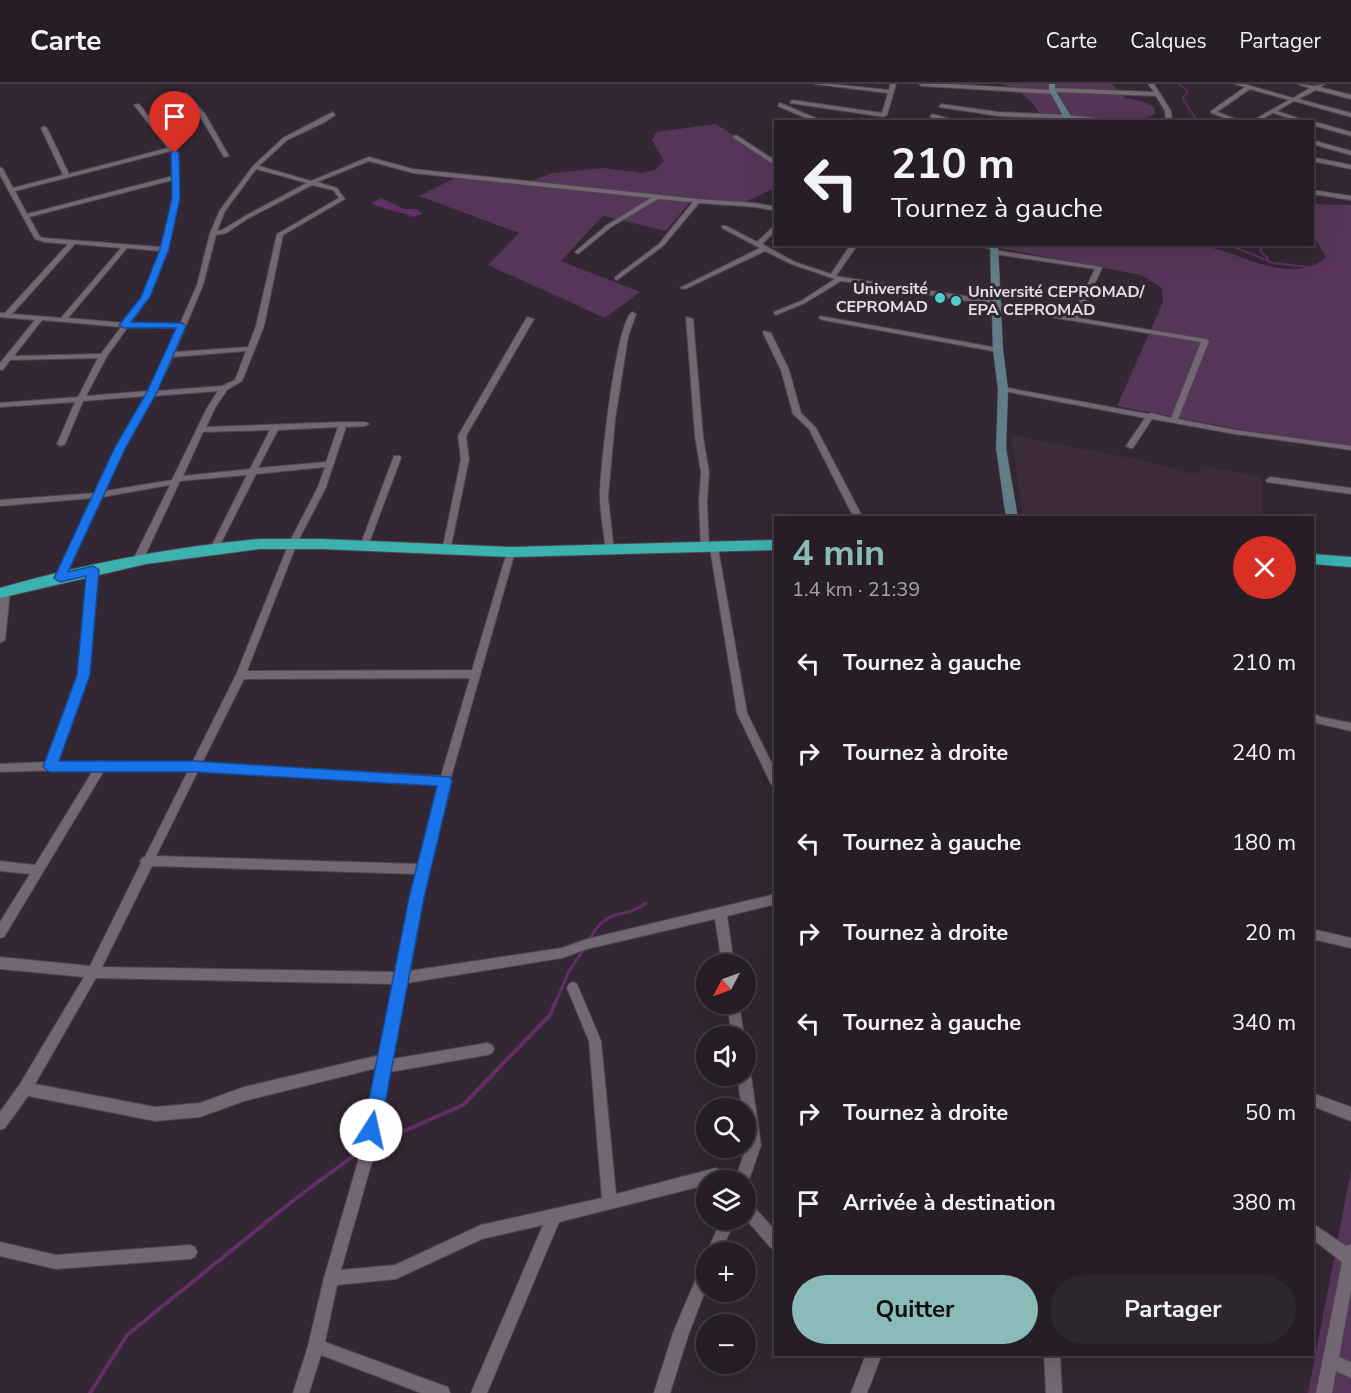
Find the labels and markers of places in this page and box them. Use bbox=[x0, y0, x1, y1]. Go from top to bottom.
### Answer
pin bbox=[149, 91, 200, 153]
place label: Université CEPROMAD bbox=[836, 278, 928, 318]
place label: Université CEPROMAD/ EPA CEPROMAD bbox=[968, 281, 1145, 321]
marker: Université CEPROMAD bbox=[933, 291, 947, 305]
marker: Université CEPROMAD/ EPA CEPROMAD bbox=[949, 294, 963, 308]

